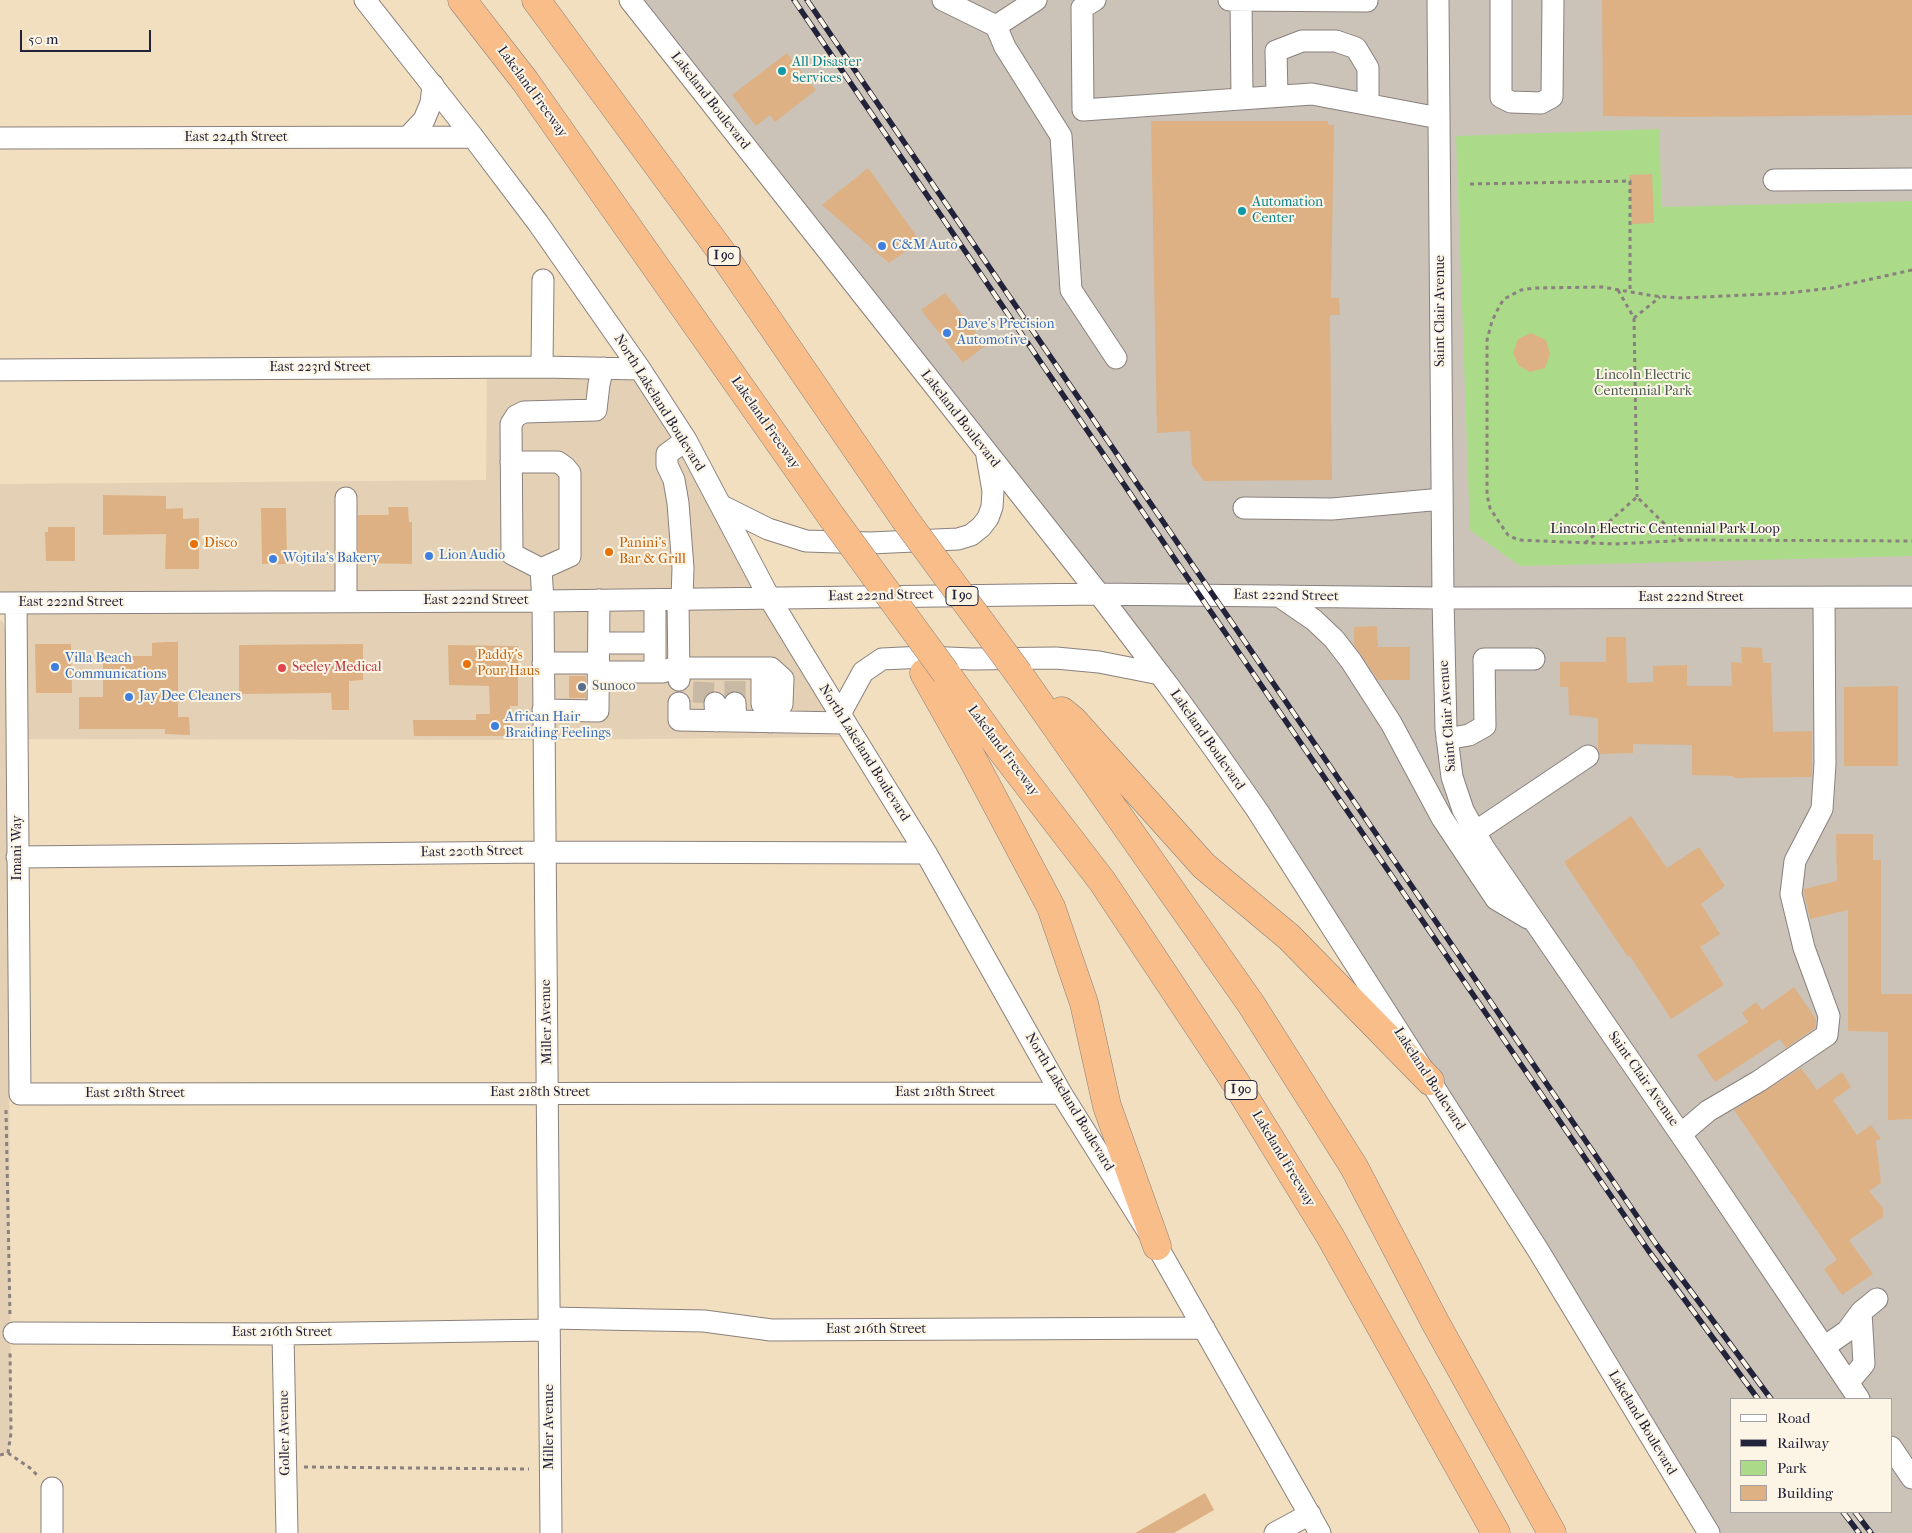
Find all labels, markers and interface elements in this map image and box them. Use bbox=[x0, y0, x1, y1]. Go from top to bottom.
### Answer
scale bar bbox=[22, 20, 154, 52]
text: 50 m bbox=[28, 30, 58, 48]
street label: Lakeland Freeway bbox=[493, 43, 571, 141]
street label: Lakeland Boulevard bbox=[667, 49, 753, 153]
place label: All Disaster Services bbox=[792, 55, 861, 88]
marker: All Disaster Services bbox=[776, 65, 788, 77]
street label: East 224th Street bbox=[184, 130, 288, 146]
place label: Automation Center bbox=[1252, 195, 1323, 228]
marker: Automation Center bbox=[1236, 205, 1248, 217]
place label: C&M Auto bbox=[892, 238, 958, 254]
marker: C&M Auto bbox=[876, 240, 888, 252]
road number: I 90 bbox=[708, 247, 740, 266]
street label: Saint Clair Avenue bbox=[1433, 255, 1449, 367]
place label: Dave's Precision Automotive bbox=[957, 317, 1055, 350]
marker: Dave's Precision Automotive bbox=[941, 327, 953, 339]
street label: North Lakeland Boulevard bbox=[610, 331, 708, 475]
street label: East 223rd Street bbox=[269, 360, 371, 376]
street label: Lakeland Boulevard bbox=[917, 367, 1003, 471]
park label: Lincoln Electric Centennial Park bbox=[1594, 368, 1692, 401]
street label: Lakeland Freeway bbox=[727, 374, 803, 472]
street label: Lincoln Electric Centennial Park Loop bbox=[1550, 522, 1780, 538]
place label: Disco bbox=[204, 536, 237, 552]
place label: Panini's Bar & Grill bbox=[619, 536, 686, 568]
marker: Disco bbox=[188, 538, 200, 550]
marker: Panini's Bar & Grill bbox=[603, 546, 615, 558]
place label: Lion Audio bbox=[439, 548, 505, 564]
marker: Lion Audio bbox=[423, 550, 435, 562]
place label: Wojtila's Bakery bbox=[283, 551, 380, 567]
marker: Wojtila's Bakery bbox=[267, 553, 279, 565]
road number: I 90 bbox=[946, 586, 978, 606]
street label: East 222nd Street bbox=[828, 587, 934, 605]
street label: East 222nd Street bbox=[1233, 587, 1339, 605]
street label: East 222nd Street bbox=[1638, 590, 1744, 606]
street label: East 222nd Street bbox=[423, 593, 529, 609]
street label: East 222nd Street bbox=[18, 595, 124, 611]
place label: Paddy's Pour Haus bbox=[477, 648, 540, 680]
place label: Villa Beach Communications bbox=[65, 651, 167, 684]
marker: Paddy's Pour Haus bbox=[461, 658, 473, 670]
place label: Seeley Medical bbox=[292, 660, 382, 676]
street label: Saint Clair Avenue bbox=[1436, 660, 1460, 772]
marker: Villa Beach Communications bbox=[49, 661, 61, 673]
marker: Seeley Medical bbox=[276, 662, 288, 674]
place label: Sunoco bbox=[592, 679, 636, 695]
marker: Sunoco bbox=[576, 681, 588, 693]
street label: North Lakeland Boulevard bbox=[815, 681, 913, 825]
street label: Lakeland Boulevard bbox=[1166, 686, 1248, 794]
place label: Jay Dee Cleaners bbox=[139, 689, 241, 705]
marker: Jay Dee Cleaners bbox=[123, 691, 135, 703]
street label: Lakeland Freeway bbox=[964, 702, 1042, 800]
place label: African Hair Braiding Feelings bbox=[505, 710, 611, 742]
marker: African Hair Braiding Feelings bbox=[489, 720, 501, 732]
street label: Imani Way bbox=[10, 815, 26, 881]
street label: East 220th Street bbox=[420, 843, 524, 861]
street label: Miller Avenue bbox=[538, 979, 556, 1065]
street label: Lakeland Boulevard bbox=[1390, 1024, 1468, 1134]
street label: Saint Clair Avenue bbox=[1604, 1028, 1682, 1130]
street label: North Lakeland Boulevard bbox=[1021, 1030, 1117, 1174]
road number: I 90 bbox=[1225, 1080, 1257, 1100]
street label: East 218th Street bbox=[490, 1085, 590, 1101]
street label: East 218th Street bbox=[895, 1085, 995, 1101]
street label: East 218th Street bbox=[85, 1086, 185, 1102]
street label: Lakeland Freeway bbox=[1248, 1108, 1318, 1210]
street label: East 216th Street bbox=[826, 1322, 926, 1338]
street label: East 216th Street bbox=[232, 1325, 332, 1341]
street label: Lakeland Boulevard bbox=[1604, 1368, 1680, 1478]
street label: Miller Avenue bbox=[542, 1384, 558, 1470]
street label: Goller Avenue bbox=[276, 1390, 294, 1476]
legend bbox=[1730, 1398, 1892, 1513]
text: Road bbox=[1777, 1409, 1810, 1427]
text: Railway bbox=[1777, 1434, 1829, 1452]
text: Park bbox=[1777, 1459, 1807, 1477]
text: Building bbox=[1777, 1484, 1833, 1502]

